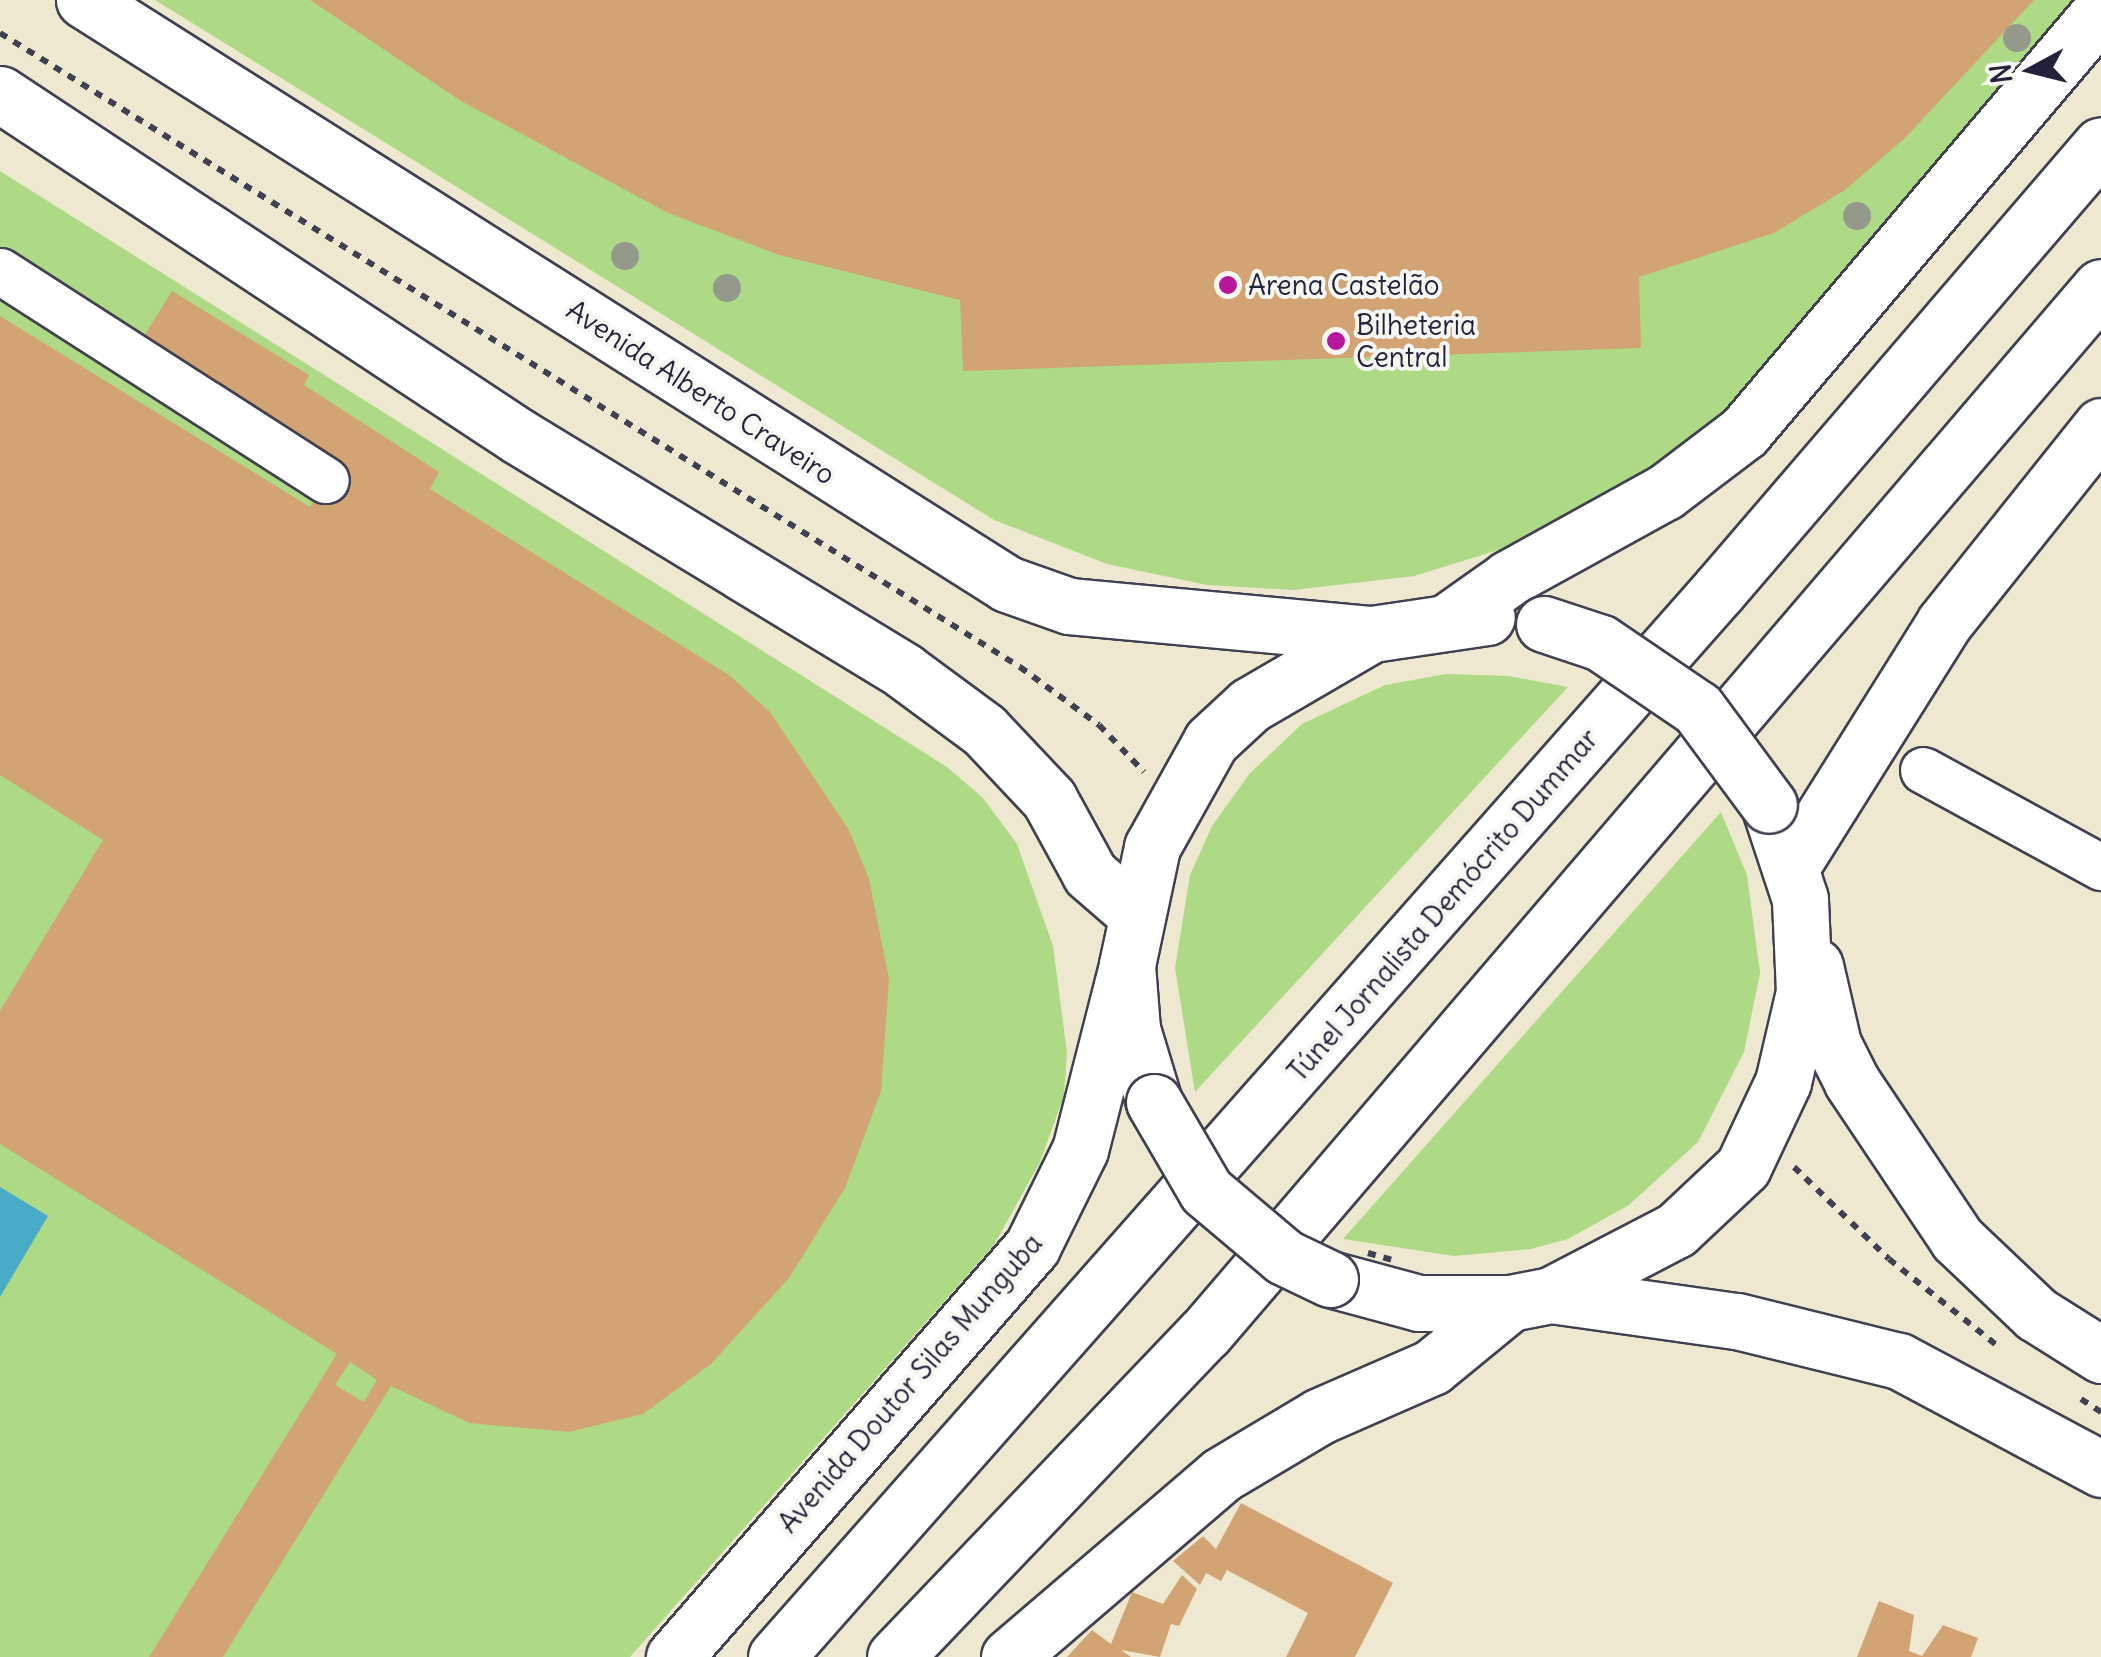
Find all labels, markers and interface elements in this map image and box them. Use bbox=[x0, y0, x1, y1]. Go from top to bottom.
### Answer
north arrow bbox=[1981, 20, 2081, 120]
text: N bbox=[1982, 62, 2020, 85]
place label: Arena Castelão bbox=[1248, 268, 1440, 302]
marker: Arena Castelão bbox=[1217, 274, 1239, 296]
street label: Avenida Alberto Craveiro bbox=[560, 293, 842, 491]
place label: Bilheteria Central bbox=[1356, 308, 1476, 374]
marker: Bilheteria Central bbox=[1325, 330, 1347, 352]
street label: Túnel Jornalista Demócrito Dummar bbox=[1281, 722, 1605, 1088]
street label: Avenida Doutor Silas Munguba bbox=[771, 1227, 1049, 1539]

